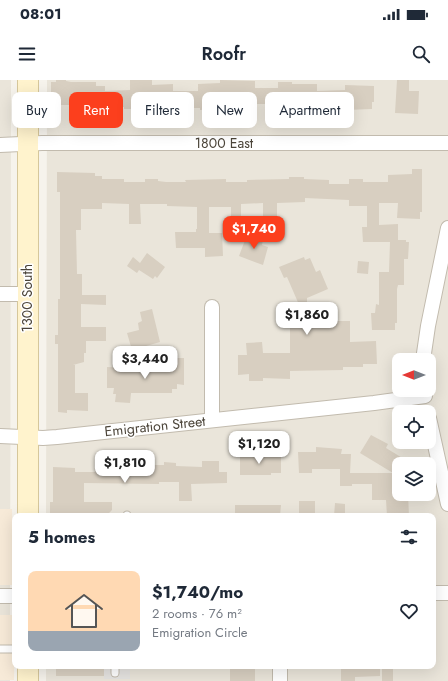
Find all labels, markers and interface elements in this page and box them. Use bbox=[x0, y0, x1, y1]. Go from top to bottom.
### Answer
text: 08:01 bbox=[20, 3, 62, 25]
text: Roofr bbox=[202, 41, 246, 67]
icon: menu bbox=[16, 43, 38, 65]
icon: search bbox=[410, 43, 432, 65]
chip: Buy bbox=[12, 92, 61, 128]
chip: Rent bbox=[69, 92, 123, 128]
chip: Filters bbox=[131, 92, 194, 128]
chip: New bbox=[202, 92, 257, 128]
chip: Apartment bbox=[265, 92, 354, 128]
street label: 1800 East bbox=[195, 133, 254, 153]
pin: $1,740 bbox=[221, 216, 287, 250]
text: $1,740 bbox=[232, 219, 276, 238]
street label: 1300 South bbox=[17, 264, 37, 332]
pin: $1,860 bbox=[274, 302, 340, 336]
text: $1,860 bbox=[285, 305, 329, 324]
pin: $3,440 bbox=[112, 346, 178, 380]
text: $3,440 bbox=[122, 349, 168, 368]
north arrow bbox=[392, 353, 436, 397]
map controls bbox=[392, 353, 436, 501]
button: locate bbox=[392, 405, 436, 449]
street label: Emigration Street bbox=[104, 411, 207, 441]
pin: $1,120 bbox=[226, 431, 292, 465]
text: $1,120 bbox=[238, 434, 280, 453]
pin: $1,810 bbox=[92, 450, 158, 484]
text: $1,810 bbox=[104, 453, 146, 472]
button: layers bbox=[392, 457, 436, 501]
text: 5 homes bbox=[28, 525, 95, 549]
icon: filters bbox=[398, 526, 420, 548]
text: $1,740/mo bbox=[152, 580, 243, 604]
icon: home bbox=[60, 587, 108, 635]
icon: heart bbox=[398, 600, 420, 622]
text: 2 rooms · 76 m² bbox=[152, 604, 242, 623]
text: Emigration Circle bbox=[152, 623, 248, 642]

